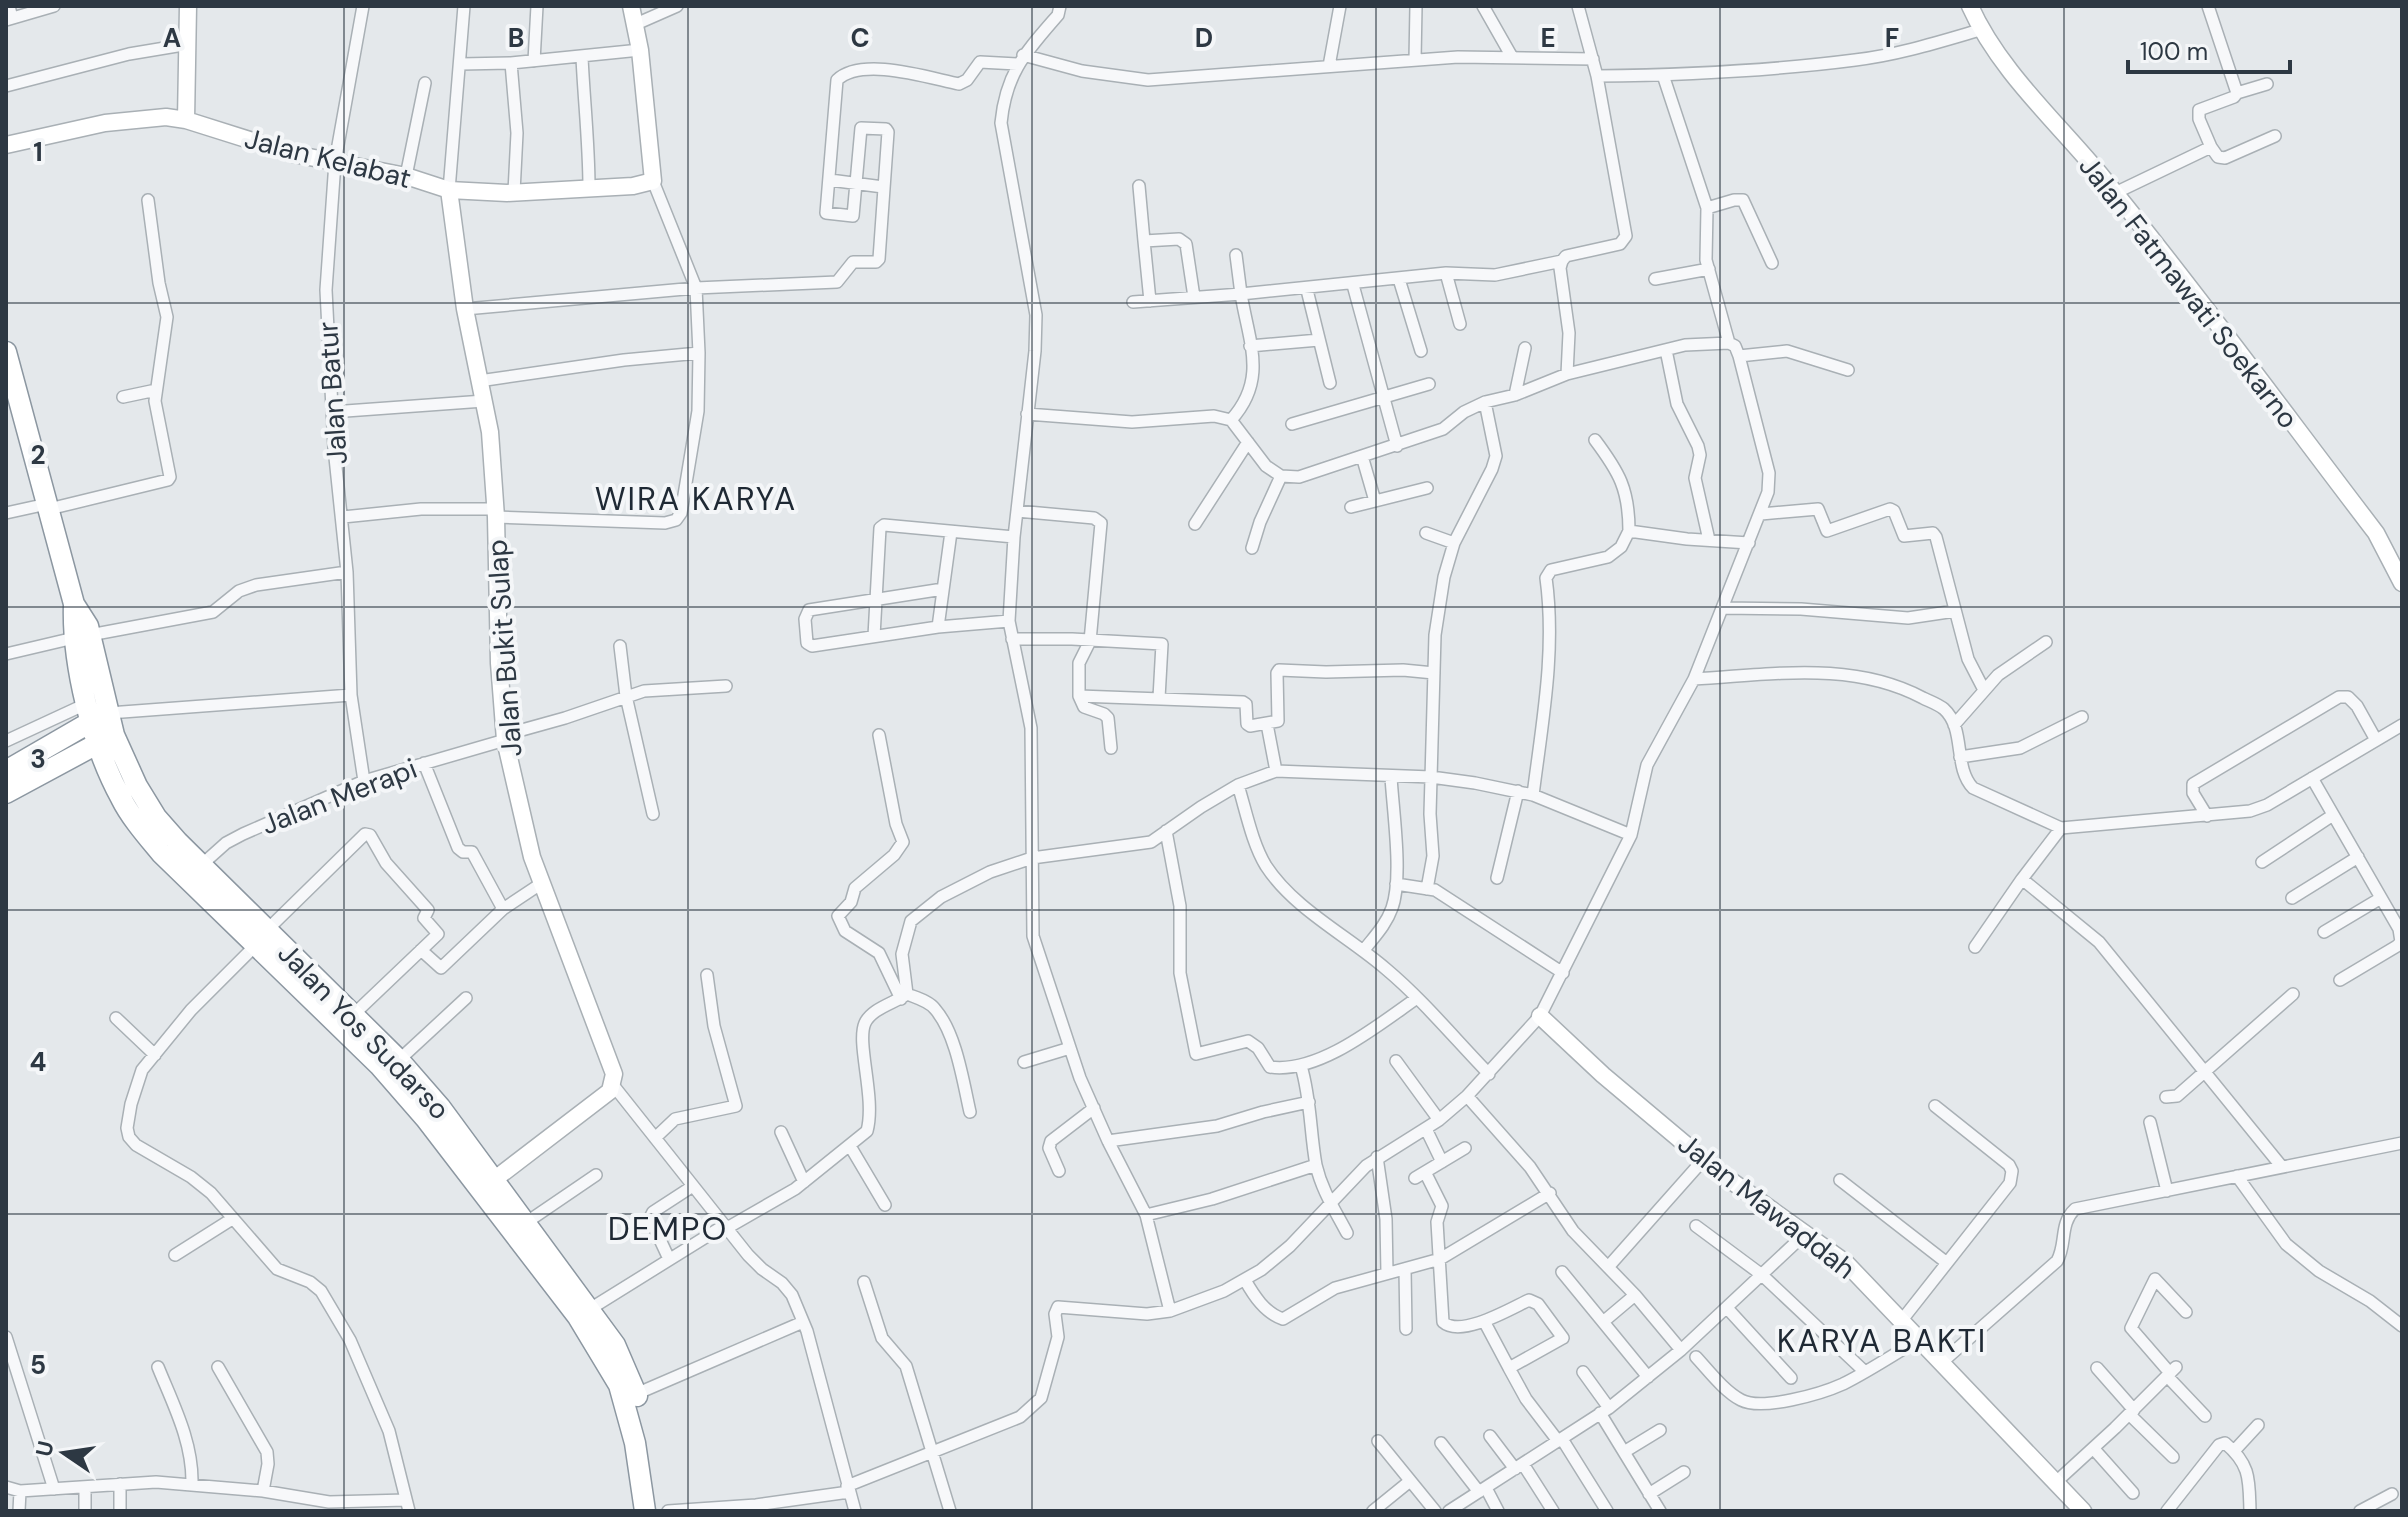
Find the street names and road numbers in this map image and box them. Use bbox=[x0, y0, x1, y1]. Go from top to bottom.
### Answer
street label: Jalan Kelabat bbox=[241, 120, 415, 197]
street label: Jalan Fatmawati Soekarno bbox=[2071, 149, 2307, 436]
street label: Jalan Batur bbox=[309, 320, 356, 466]
street label: Jalan Bukit Sulap bbox=[478, 538, 531, 758]
street label: Jalan Merapi bbox=[256, 750, 422, 843]
street label: Jalan Yos Sudarso bbox=[270, 935, 458, 1128]
street label: Jalan Mawaddah bbox=[1670, 1126, 1863, 1287]

